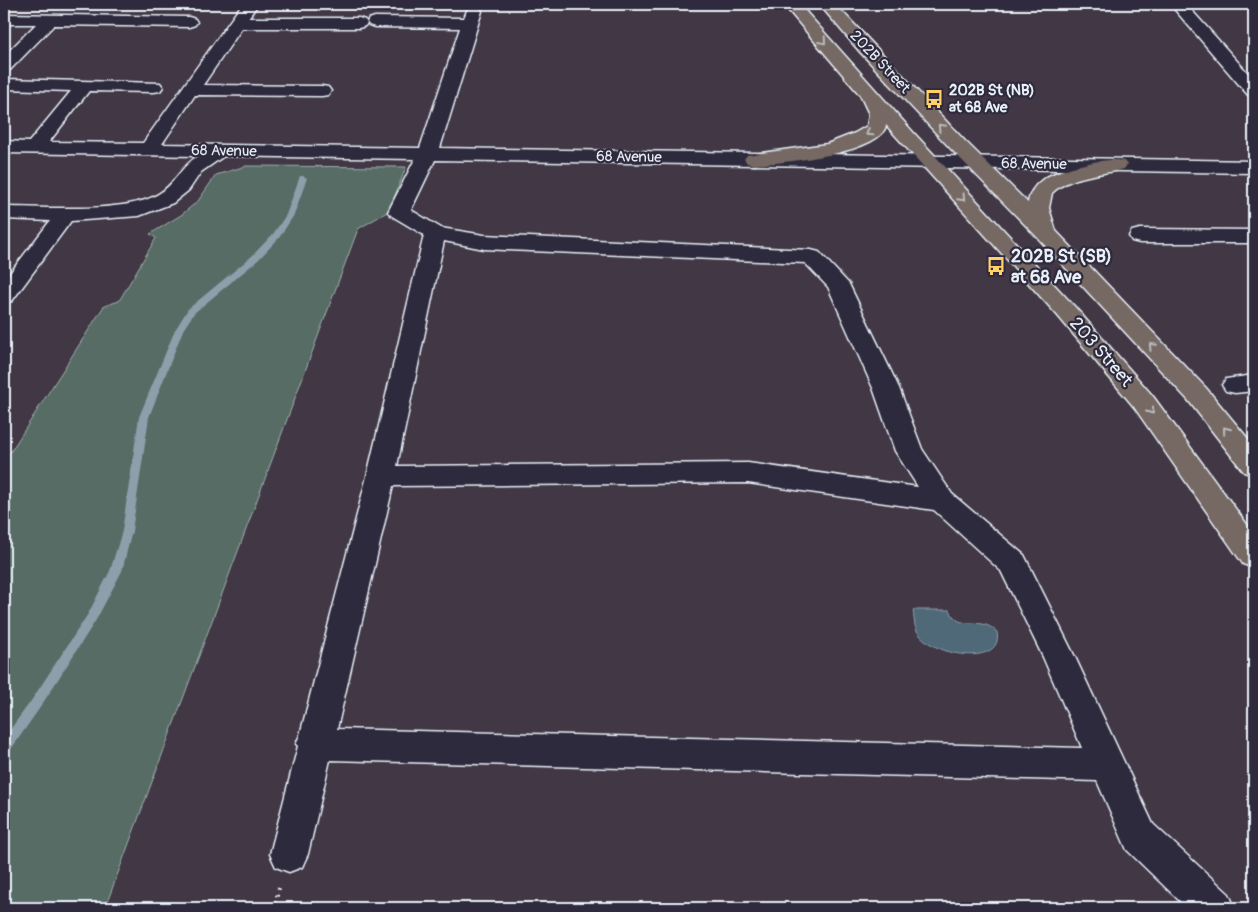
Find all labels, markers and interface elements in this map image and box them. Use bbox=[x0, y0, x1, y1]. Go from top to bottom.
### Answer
street label: 202B Street bbox=[846, 26, 915, 98]
one-way arrow bbox=[817, 35, 825, 44]
place label: 202B St (NB) at 68 Ave bbox=[949, 81, 1035, 117]
bus stop icon: 202B St (NB) at 68 Ave bbox=[923, 88, 945, 110]
one-way arrow bbox=[938, 124, 947, 133]
one-way arrow bbox=[865, 127, 874, 137]
street label: 68 Avenue bbox=[191, 141, 258, 161]
street label: 68 Avenue bbox=[596, 147, 663, 167]
street label: 68 Avenue bbox=[1001, 154, 1068, 174]
one-way arrow bbox=[956, 192, 965, 201]
place label: 202B St (SB) at 68 Ave bbox=[1011, 245, 1112, 289]
bus stop icon: 202B St (SB) at 68 Ave bbox=[985, 255, 1007, 277]
street label: 203 Street bbox=[1064, 312, 1138, 392]
one-way arrow bbox=[1149, 343, 1158, 352]
one-way arrow bbox=[1145, 405, 1153, 414]
one-way arrow bbox=[1223, 427, 1231, 436]

